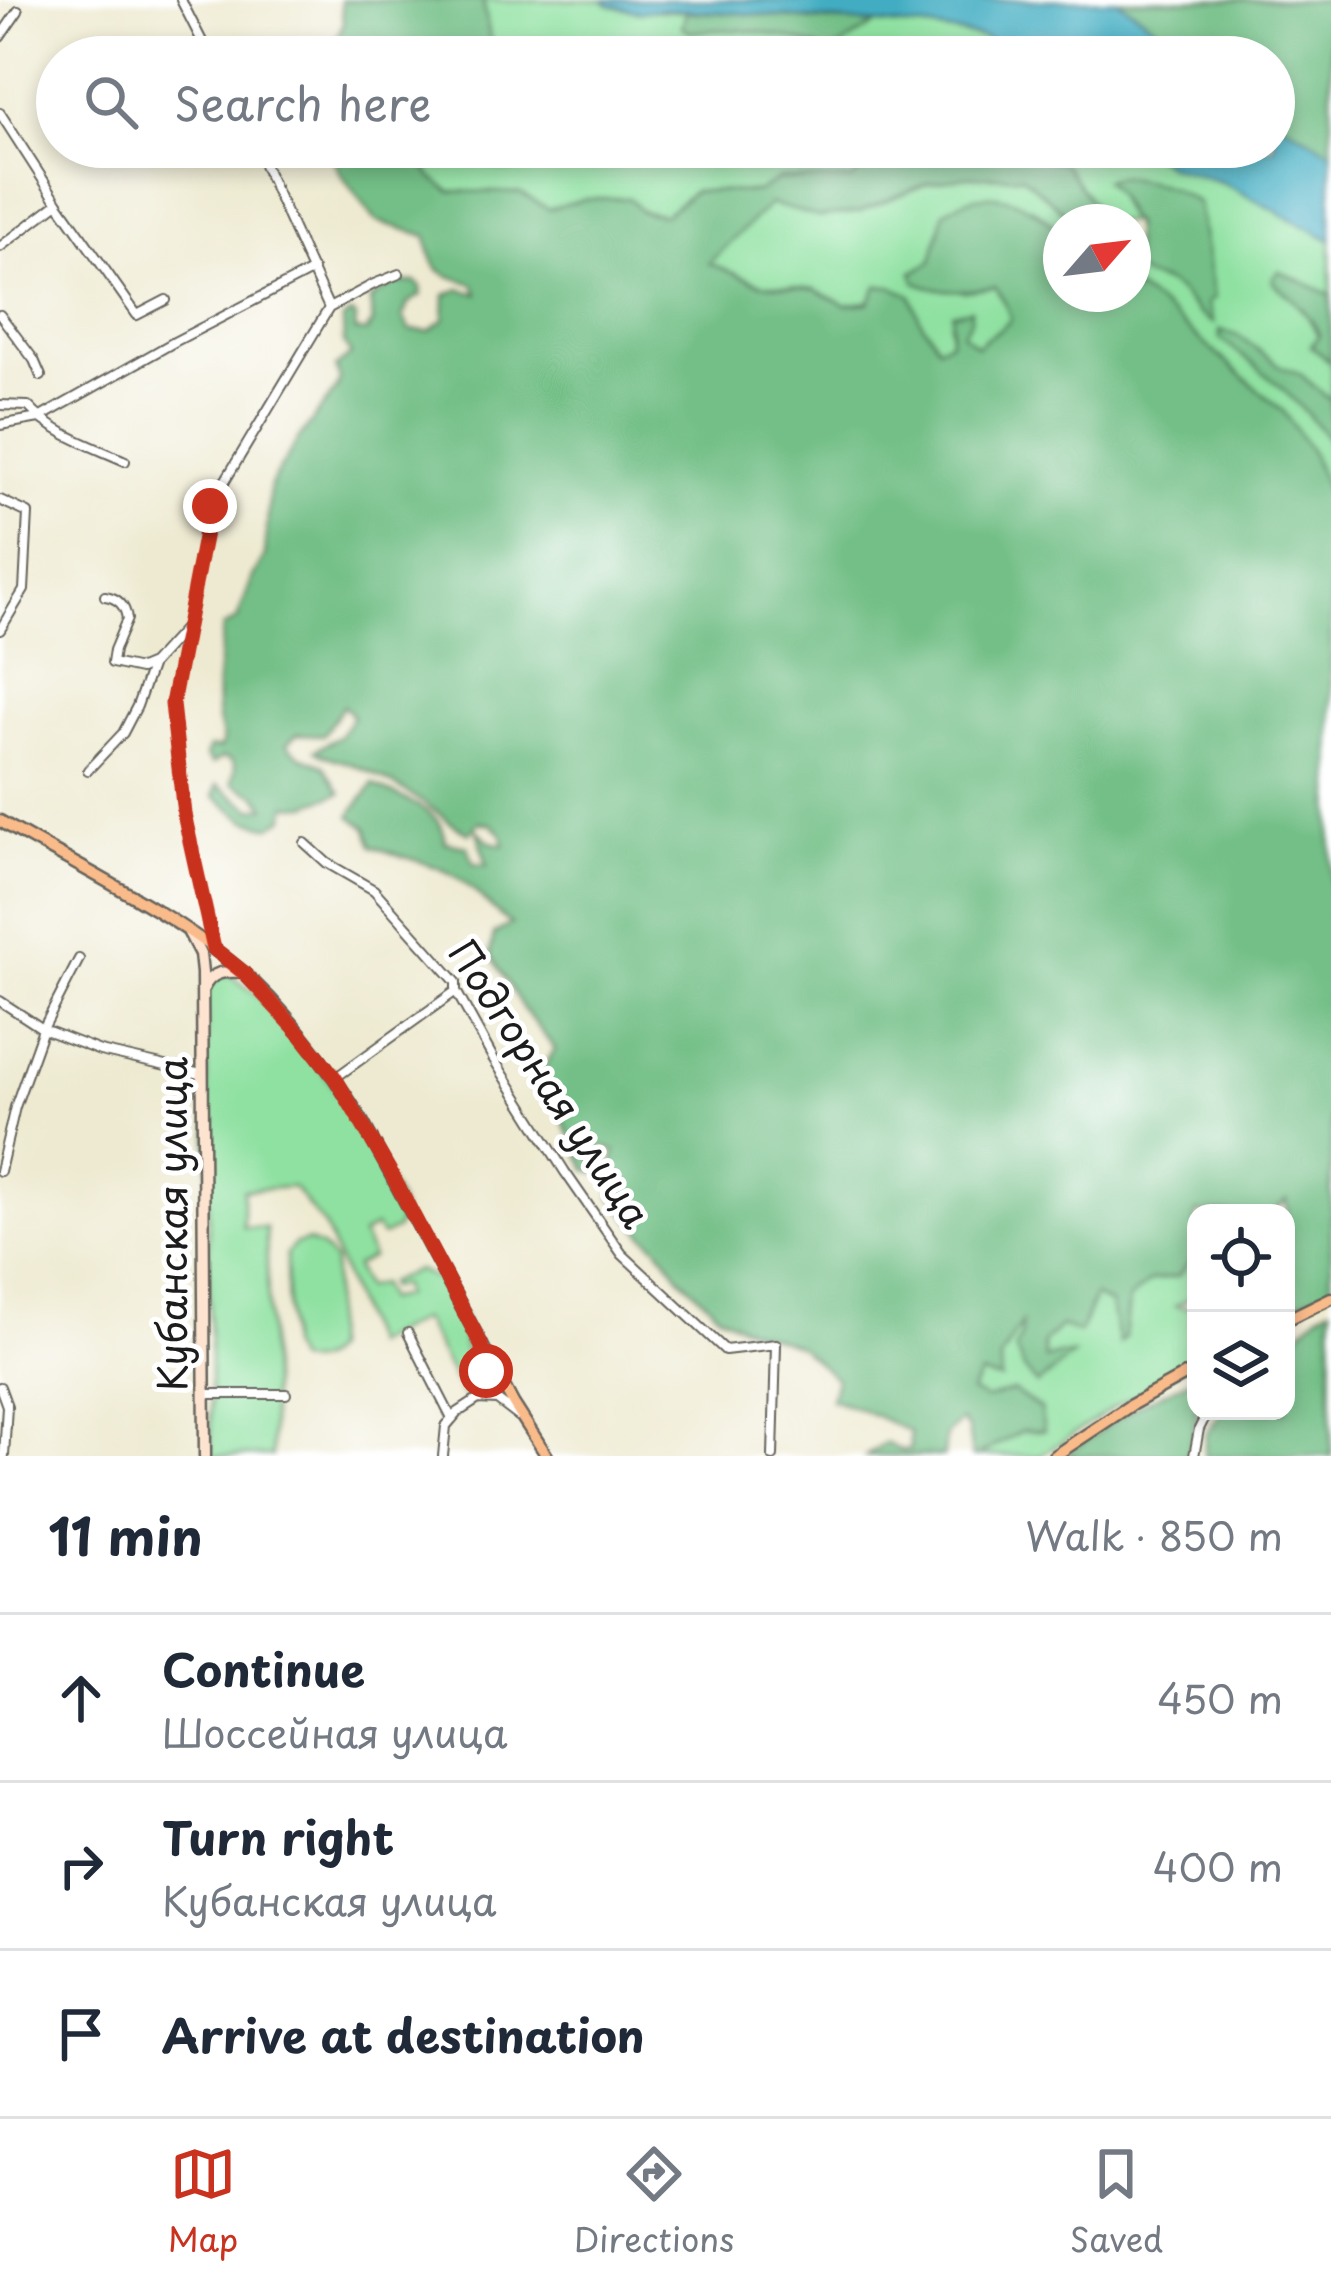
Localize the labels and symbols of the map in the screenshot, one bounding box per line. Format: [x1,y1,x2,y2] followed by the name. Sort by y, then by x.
[1043,204,1151,312] north arrow
[183,479,237,533] route end
[436,927,667,1239] street label: Подгорная улица
[141,1056,200,1391] street label: Кубанская улица
[459,1344,513,1398] route start

